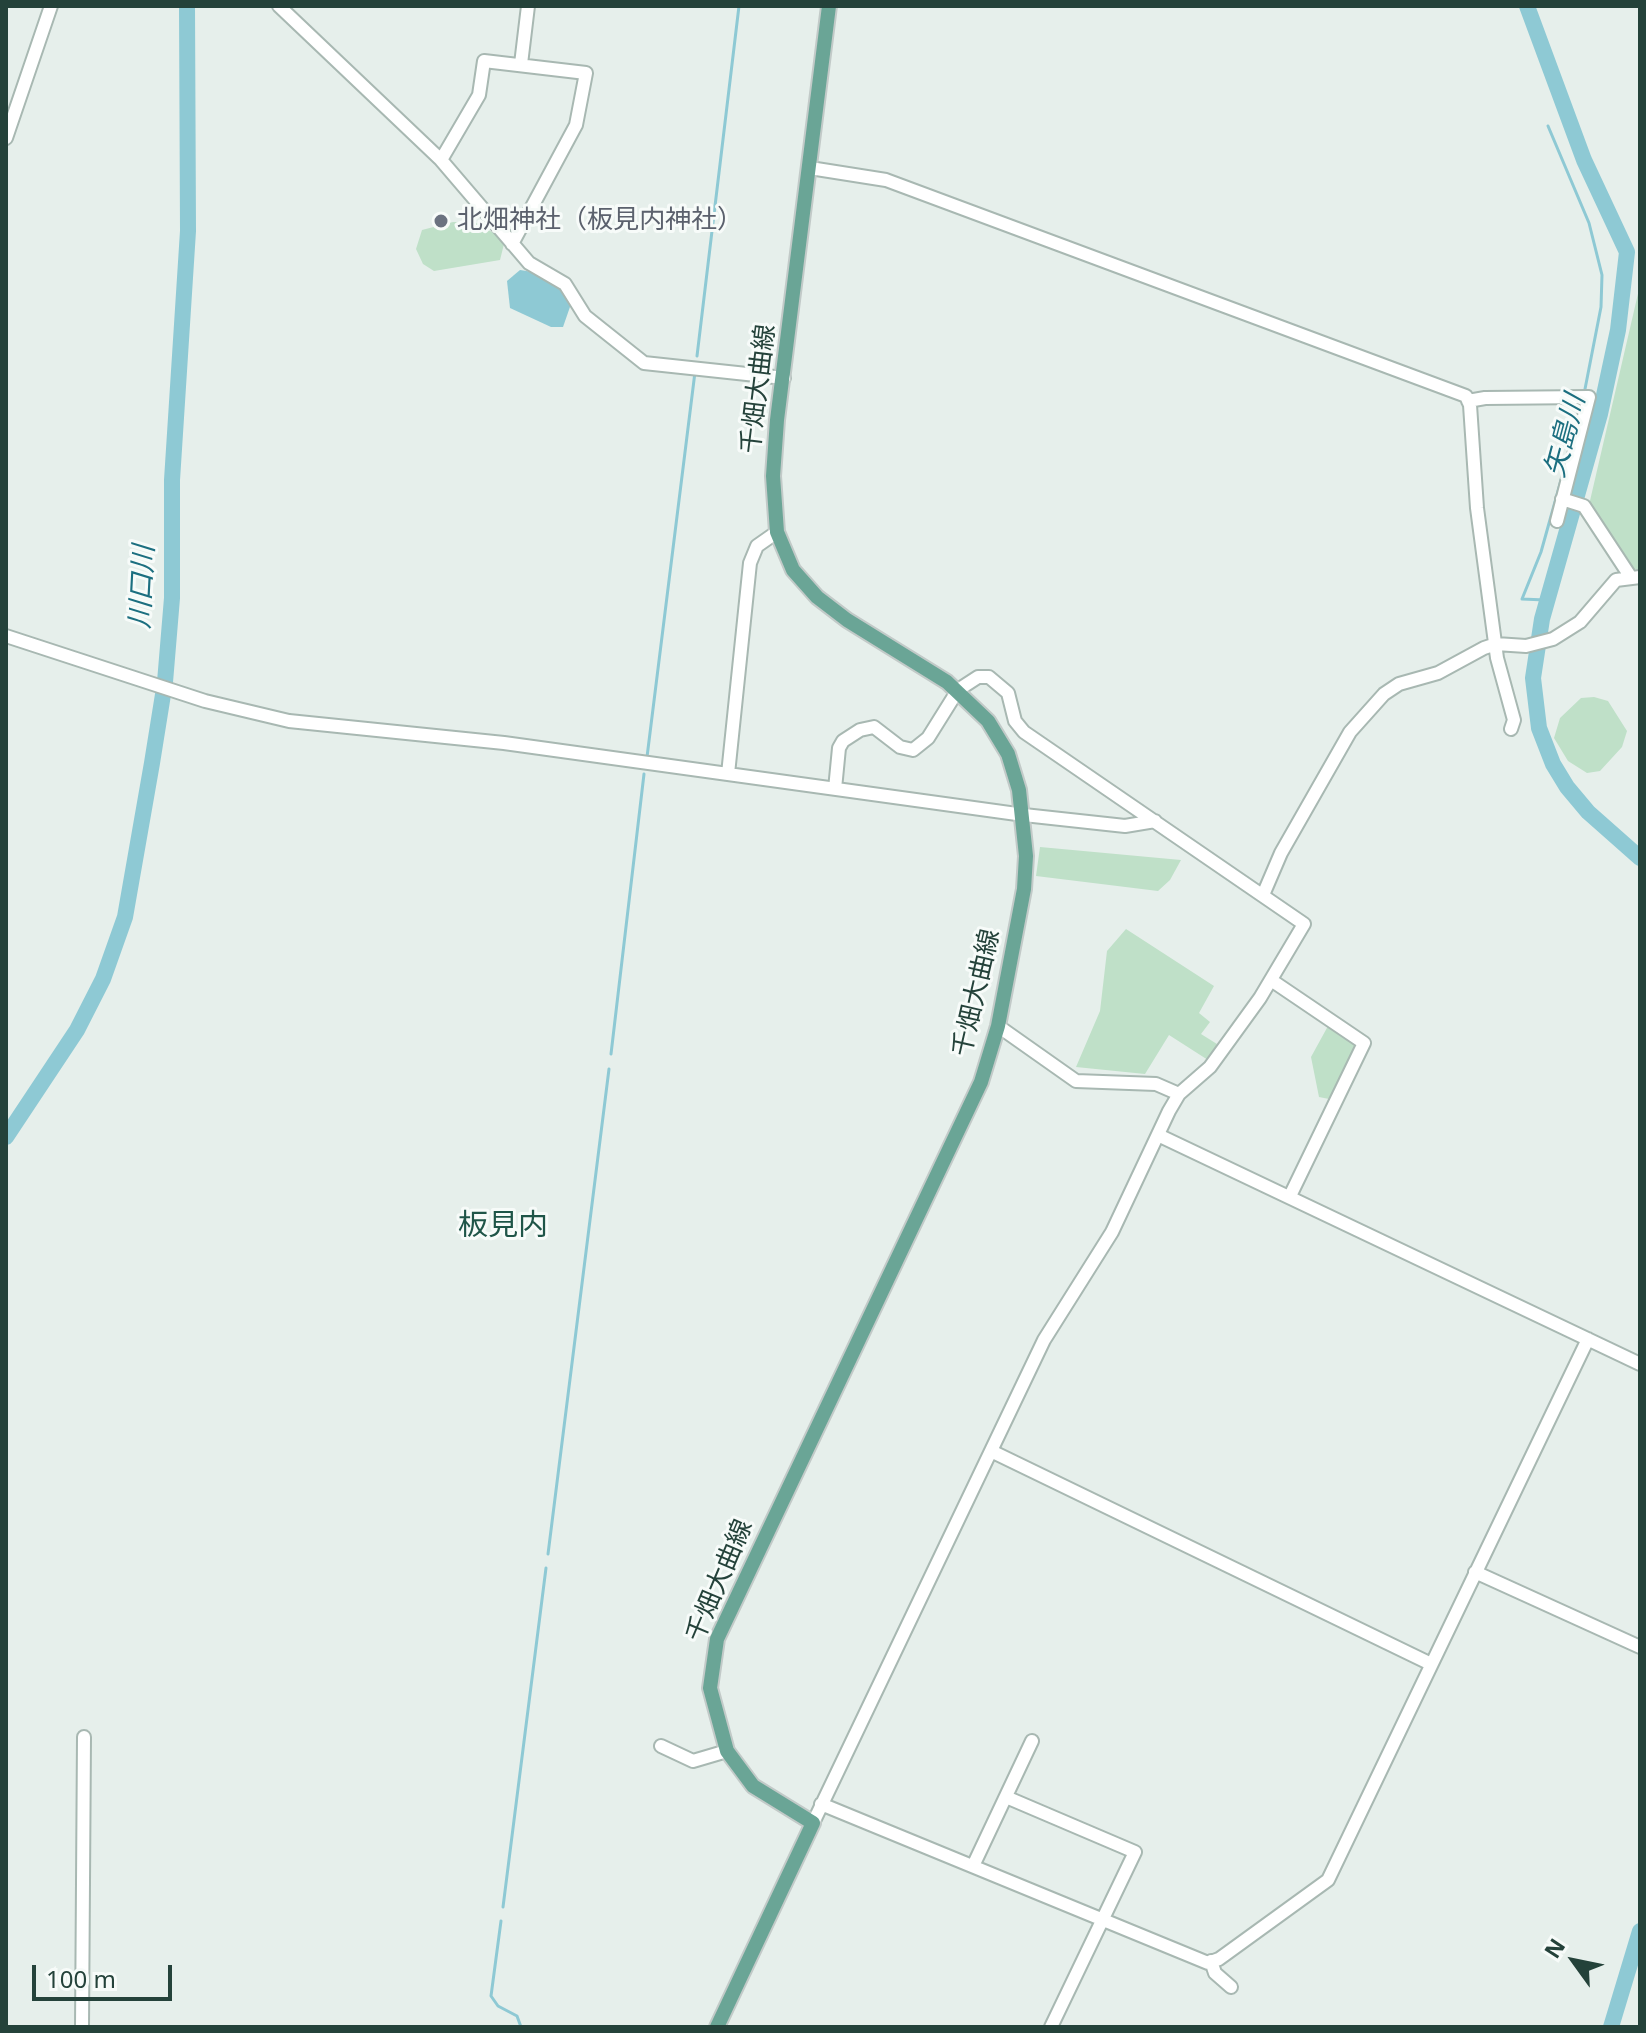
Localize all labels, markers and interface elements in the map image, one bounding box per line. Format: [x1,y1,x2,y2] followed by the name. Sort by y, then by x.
[457,205,743,237] place label: 北畑神社（板見内神社）
[432,212,450,230] marker: 北畑神社（板見内神社）
[736,323,782,455] street label: 千畑大曲線
[1539,391,1593,481] water label: 矢島川
[124,544,162,630] water label: 川口川
[947,926,1007,1060] street label: 千畑大曲線
[458,1208,548,1244] district label: 板見内
[680,1515,760,1647] street label: 千畑大曲線
[1534,1921,1614,2001] north arrow
[1536,1932,1571,1964] text: N
[36,1949,176,1999] scale bar
[46,1962,116,1995] text: 100 m

